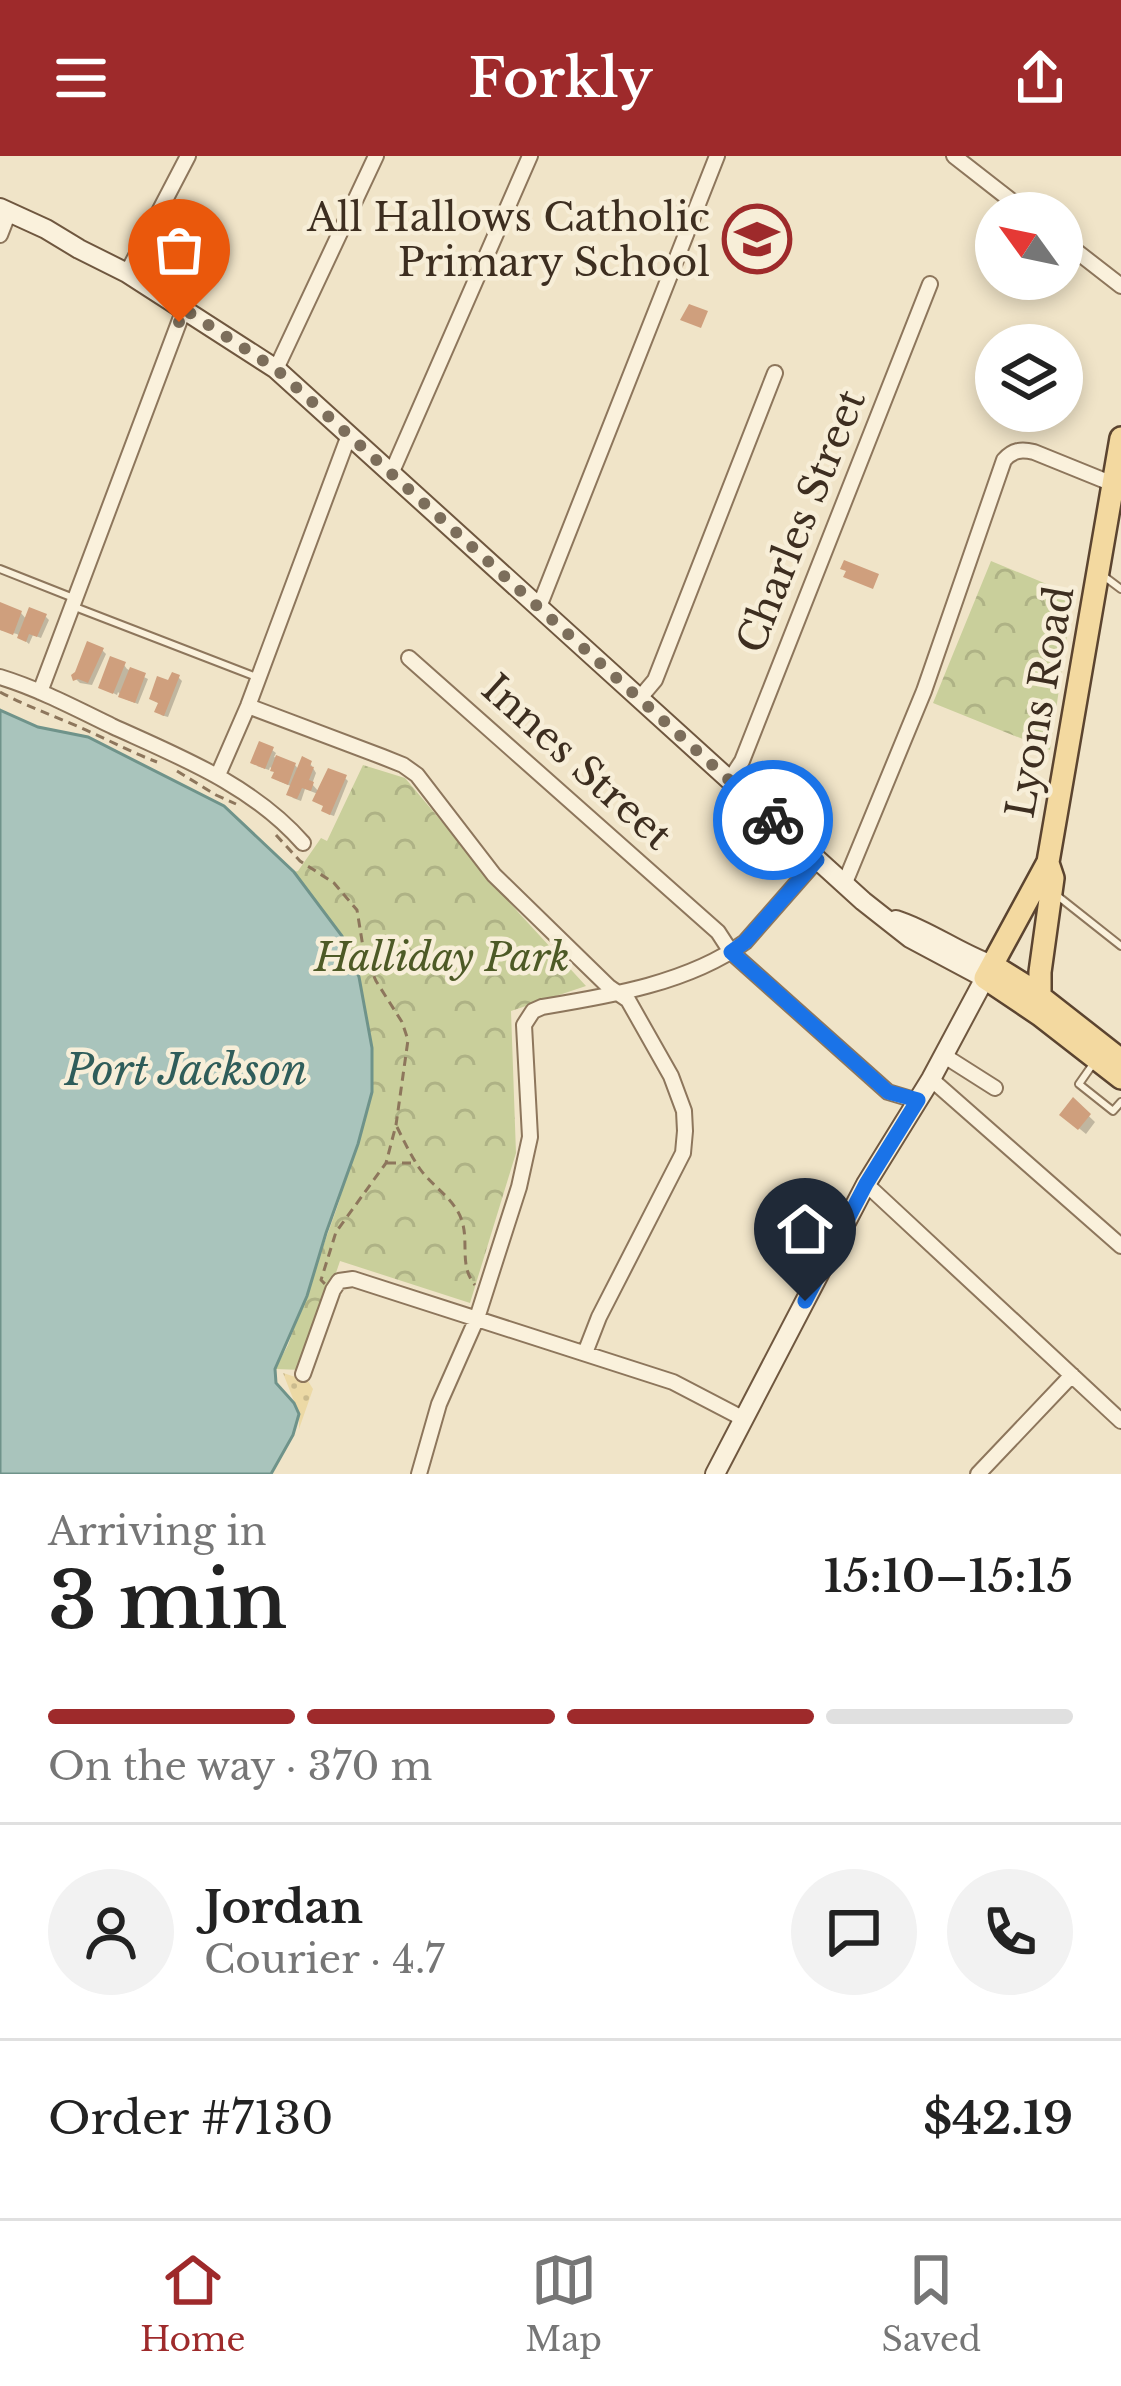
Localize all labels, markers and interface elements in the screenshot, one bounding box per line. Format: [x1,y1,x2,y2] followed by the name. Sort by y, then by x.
[48,45,114,111] icon: menu
[468,45,653,112] text: Forkly
[1007,45,1073,111] icon: share
[975,192,1083,300] north arrow
[975,192,1083,432] map controls
[306,193,710,287] place label: All Hallows Catholic Primary School
[128,199,230,322] pin
[722,204,792,274] school or university icon: All Hallows Catholic Primary School
[146,217,212,283] icon: bag
[975,324,1083,432] button: layers
[726,382,876,660] street label: Charles Street
[996,582,1084,822] street label: Lyons Road
[472,664,682,860] street label: Innes Street
[713,760,833,880] courier
[740,787,806,853] icon: bike
[312,933,570,982] park label: Halliday Park
[63,1044,308,1096] water label: Port Jackson
[754,1178,856,1301] pin
[772,1196,838,1262] icon: home
[48,1507,267,1556] text: Arriving in
[823,1548,1073,1604] text: 15:10–15:15
[48,1552,287,1649] text: 3 min
[48,1742,432,1791] text: On the way · 370 m
[48,1869,174,1995] button: person
[791,1869,917,1995] button: chat
[947,1869,1073,1995] button: phone
[204,1879,363,1935] text: Jordan
[204,1935,445,1984] text: Courier · 4.7
[48,2090,333,2146] text: Order #7130
[923,2090,1073,2146] text: $42.19
[140,2247,245,2360] tab: Home
[525,2247,602,2360] tab: Map
[882,2247,981,2360] tab: Saved

